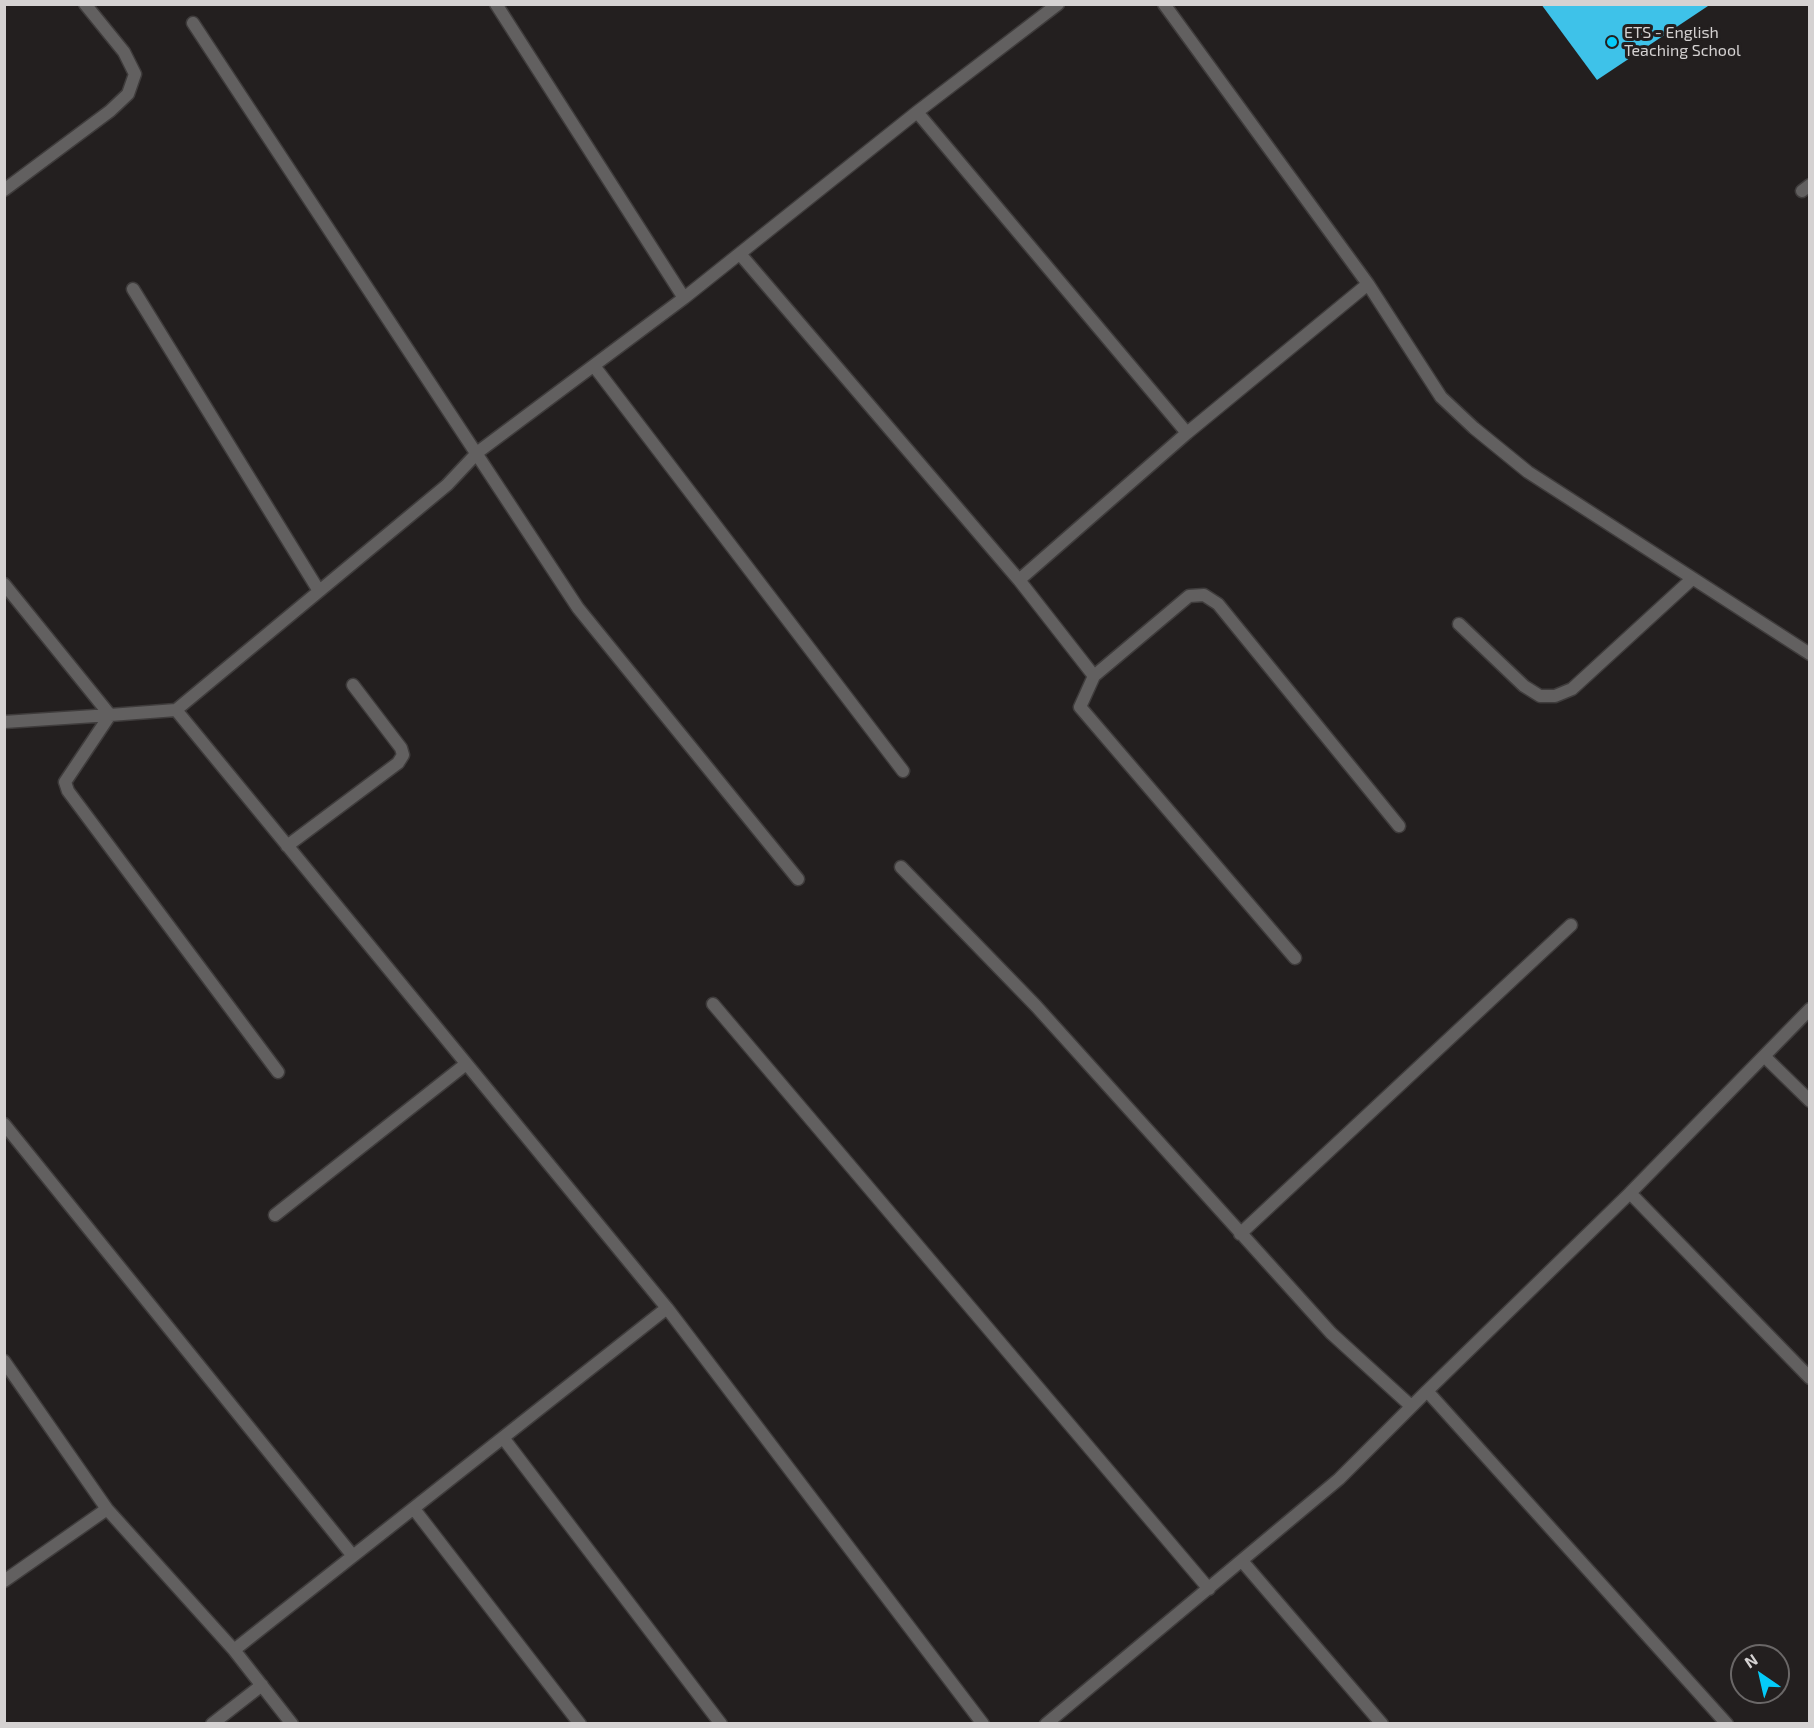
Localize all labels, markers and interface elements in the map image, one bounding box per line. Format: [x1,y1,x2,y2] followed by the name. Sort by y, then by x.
[1624,23,1741,61] place label: ETS - English Teaching School
[1605,35,1619,49] marker: ETS - English Teaching School
[1730,1644,1790,1704] north arrow
[1741,1649,1761,1671] text: N

